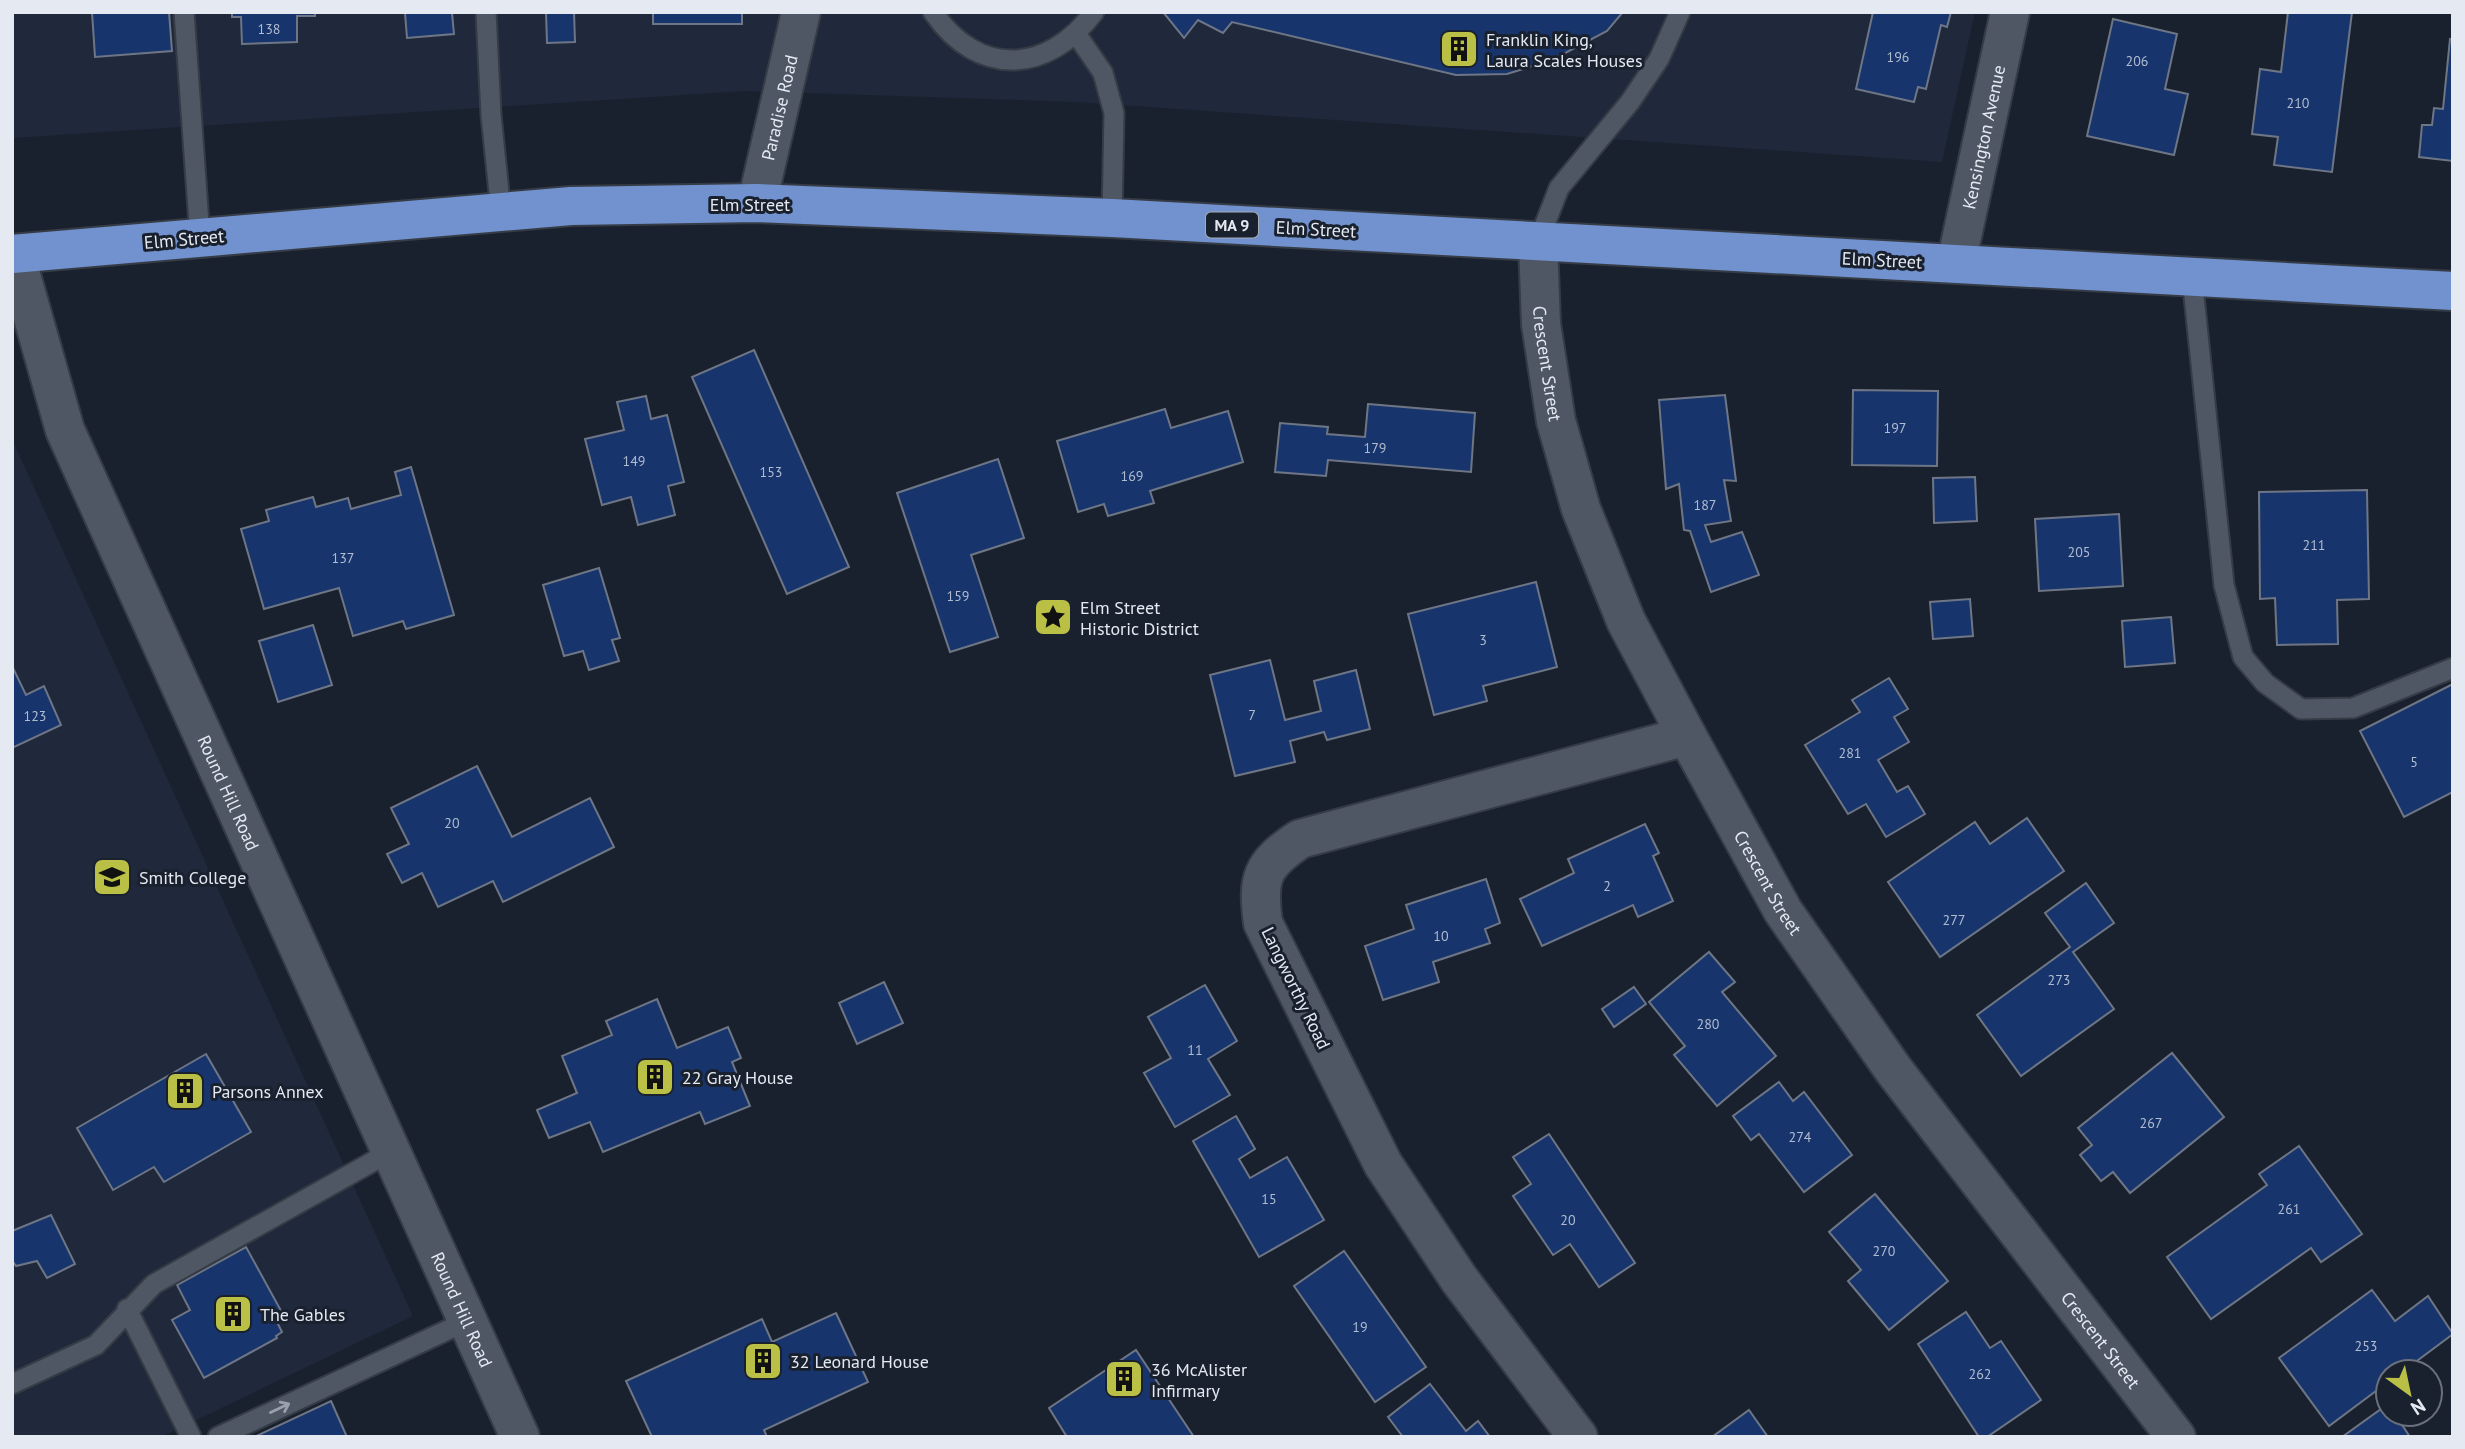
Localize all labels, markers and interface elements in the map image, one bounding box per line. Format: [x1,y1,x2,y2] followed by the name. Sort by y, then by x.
[258,20,280,38] house number: 138
[1438,28,1480,70] building icon: Franklin King, Laura Scales Houses
[1486,28,1643,72] place label: Franklin King, Laura Scales Houses
[1887,48,1909,66] house number: 196
[756,52,802,163] street label: Paradise Road
[2126,52,2148,70] house number: 206
[1957,63,2010,211] street label: Kensington Avenue
[2287,94,2310,112] house number: 210
[710,193,790,216] street label: Elm Street
[1206,213,1258,238] road number: MA 9
[1275,215,1357,243] street label: Elm Street
[143,224,225,254] street label: Elm Street
[1841,246,1923,274] street label: Elm Street
[1529,305,1567,423] street label: Crescent Street
[1884,419,1906,437] house number: 197
[1364,439,1386,457] house number: 179
[623,452,645,470] house number: 149
[760,463,782,481] house number: 153
[1121,467,1143,485] house number: 169
[1694,496,1716,514] house number: 187
[2303,536,2325,554] house number: 211
[2068,543,2090,561] house number: 205
[332,549,354,567] house number: 137
[947,587,969,605] house number: 159
[1032,596,1074,638] place icon: Elm Street Historic District
[1080,596,1199,640] place label: Elm Street Historic District
[1479,631,1487,649] house number: 3
[1248,706,1256,724] house number: 7
[24,707,46,725] house number: 123
[193,731,265,854] street label: Round Hill Road
[1839,744,1861,762] house number: 281
[2410,753,2418,771] house number: 5
[444,814,460,832] house number: 20
[1729,826,1807,939] street label: Crescent Street
[91,856,133,898] school or university icon: Smith College
[139,866,246,889] place label: Smith College
[1603,877,1611,895] house number: 2
[1943,911,1965,929] house number: 277
[1256,923,1336,1053] street label: Langworthy Road
[1433,927,1449,945] house number: 10
[2048,971,2070,989] house number: 273
[1697,1015,1720,1033] house number: 280
[1187,1041,1203,1059] house number: 11
[634,1056,676,1098] building icon: 22 Gray House
[682,1066,793,1089] place label: 22 Gray House
[164,1070,206,1112] building icon: Parsons Annex
[212,1080,324,1103] place label: Parsons Annex
[2140,1114,2162,1132] house number: 267
[1789,1128,1812,1146] house number: 274
[1261,1190,1277,1208] house number: 15
[2278,1200,2300,1218] house number: 261
[1560,1211,1576,1229] house number: 20
[1873,1242,1896,1260] house number: 270
[426,1248,498,1371] street label: Round Hill Road
[2056,1286,2146,1393] street label: Crescent Street
[212,1293,254,1335] building icon: The Gables
[260,1303,345,1326] place label: The Gables
[1352,1318,1368,1336] house number: 19
[2355,1337,2377,1355] house number: 253
[742,1340,784,1382] building icon: 32 Leonard House
[790,1350,929,1373] place label: 32 Leonard House
[1103,1358,1145,1400] building icon: 36 McAlister Infirmary
[1151,1358,1247,1402] place label: 36 McAlister Infirmary
[2374,1358,2444,1428] north arrow
[1969,1365,1991,1383] house number: 262
[2406,1394,2430,1421] text: N
[269,1401,290,1414] one-way arrow

